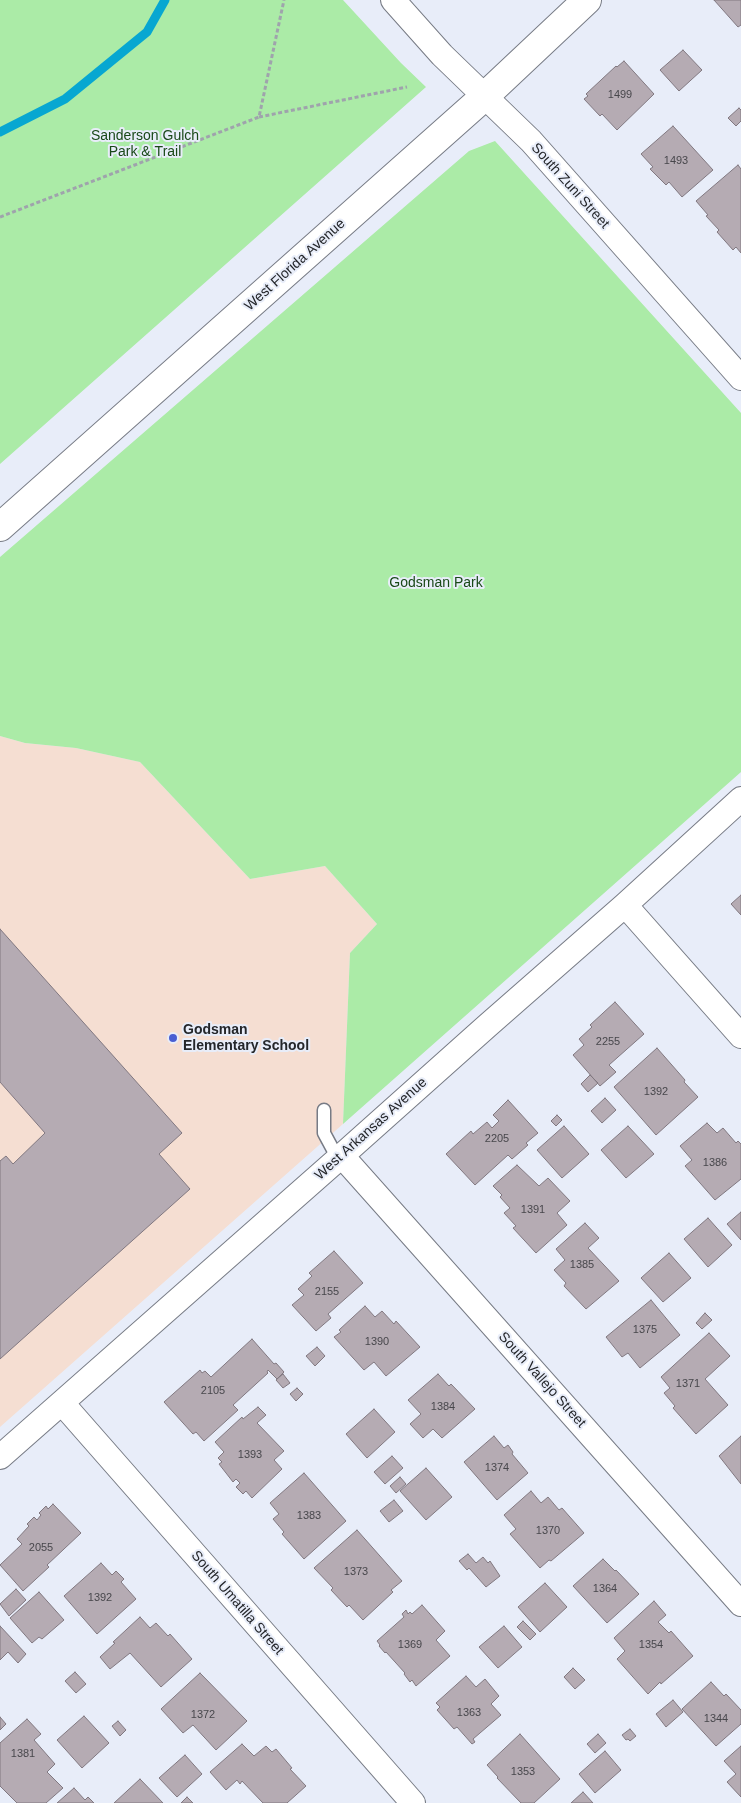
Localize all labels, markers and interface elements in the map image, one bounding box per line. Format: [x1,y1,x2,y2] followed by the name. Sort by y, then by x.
[608,88,632,102] house number: 1499
[91,128,199,160] park label: Sanderson Gulch Park & Trail
[527,140,613,232] street label: South Zuni Street
[664,154,688,168] house number: 1493
[241,215,349,315] street label: West Florida Avenue
[389,575,483,591] park label: Godsman Park
[183,1022,309,1054] place label: Godsman Elementary School
[167,1032,179,1044] marker: Godsman Elementary School
[596,1035,620,1049] house number: 2255
[311,1074,431,1184] street label: West Arkansas Avenue
[644,1085,668,1099] house number: 1392
[485,1132,509,1146] house number: 2205
[703,1156,727,1170] house number: 1386
[521,1203,545,1217] house number: 1391
[570,1258,594,1272] house number: 1385
[315,1285,339,1299] house number: 2155
[633,1323,657,1337] house number: 1375
[495,1329,589,1431] street label: South Vallejo Street
[365,1335,389,1349] house number: 1390
[676,1377,700,1391] house number: 1371
[201,1384,225,1398] house number: 2105
[431,1400,455,1414] house number: 1384
[238,1448,262,1462] house number: 1393
[485,1461,509,1475] house number: 1374
[297,1509,321,1523] house number: 1383
[536,1524,560,1538] house number: 1370
[29,1541,53,1555] house number: 2055
[187,1548,287,1658] street label: South Umatilla Street
[344,1565,368,1579] house number: 1373
[593,1582,617,1596] house number: 1364
[88,1591,112,1605] house number: 1392
[398,1638,422,1652] house number: 1369
[639,1638,663,1652] house number: 1354
[457,1706,481,1720] house number: 1363
[191,1708,215,1722] house number: 1372
[704,1712,728,1726] house number: 1344
[11,1747,35,1761] house number: 1381
[511,1765,535,1779] house number: 1353

